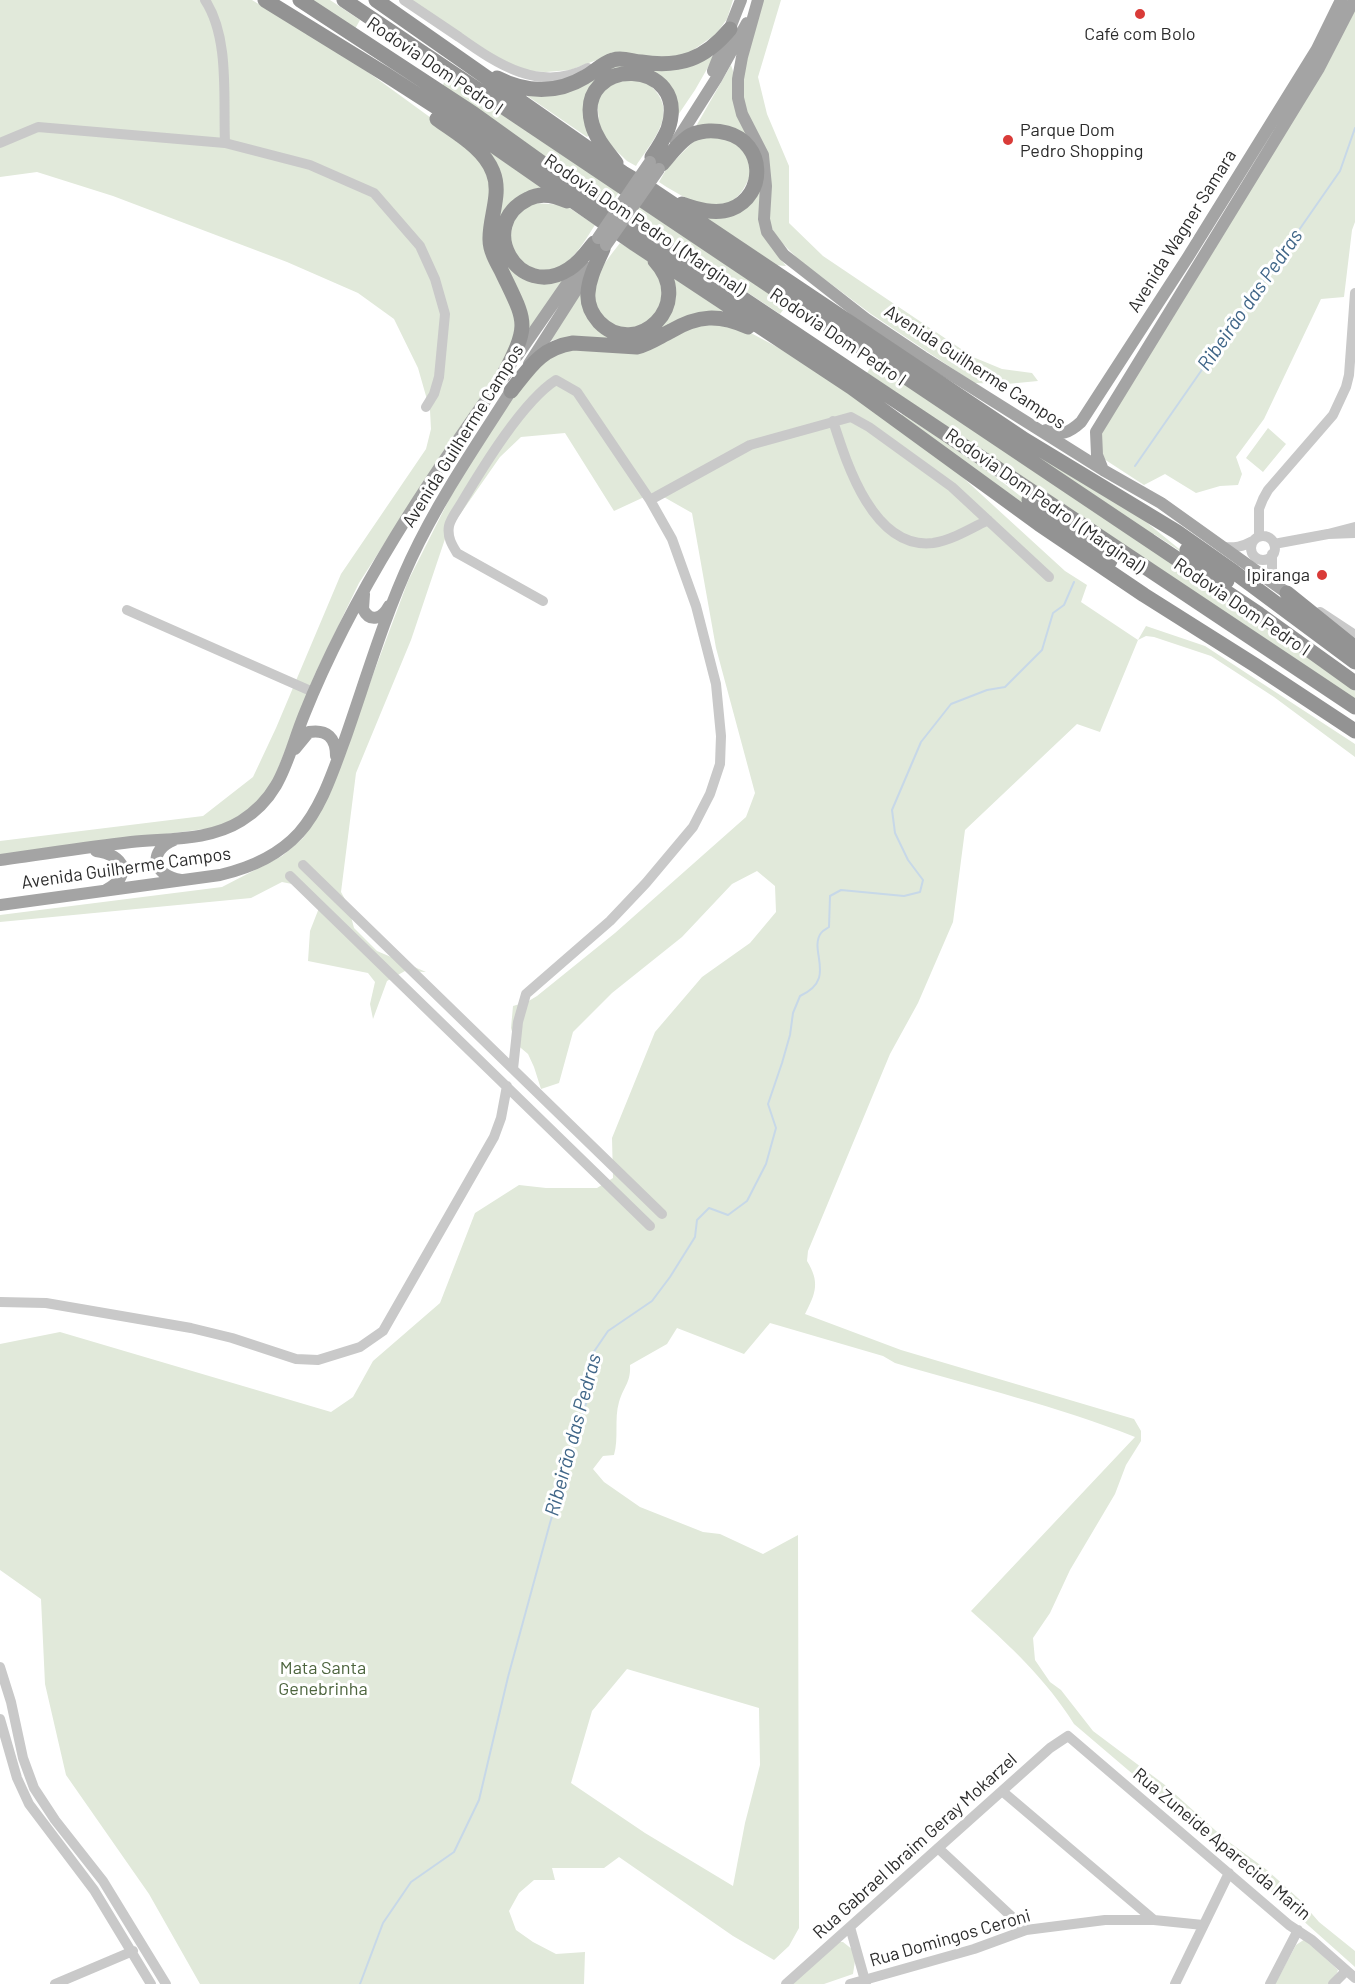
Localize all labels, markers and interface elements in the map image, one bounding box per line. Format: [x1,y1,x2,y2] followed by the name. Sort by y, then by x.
[1133,7,1147,21] marker: Café com Bolo
[363,12,507,120] street label: Rodovia Dom Pedro I
[1084,23,1196,45] place label: Café com Bolo
[1020,119,1143,162] place label: Parque Dom Pedro Shopping
[1001,133,1015,147] marker: Parque Dom Pedro Shopping
[1123,146,1241,316] street label: Avenida Wagner Samara
[540,149,750,301] street label: Rodovia Dom Pedro I (Marginal)
[1192,225,1308,375] water label: Ribeirão das Pedras
[766,283,910,391] street label: Rodovia Dom Pedro I
[880,300,1070,434] street label: Avenida Guilherme Campos
[398,341,528,531] street label: Avenida Guilherme Campos
[941,424,1149,578] street label: Rodovia Dom Pedro I (Marginal)
[1170,553,1314,661] street label: Rodovia Dom Pedro I
[1247,564,1310,586] place label: Ipiranga
[1315,568,1329,582] marker: Ipiranga
[20,843,232,893] street label: Avenida Guilherme Campos
[540,1351,606,1519] water label: Ribeirão das Pedras
[278,1657,368,1700] park label: Mata Santa Genebrinha
[809,1749,1021,1943] street label: Rua Gabrael Ibraim Geray Mokarzel
[1129,1763,1315,1925] street label: Rua Zuneide Aparecida Marin
[867,1905,1033,1971] street label: Rua Domingos Ceroni

